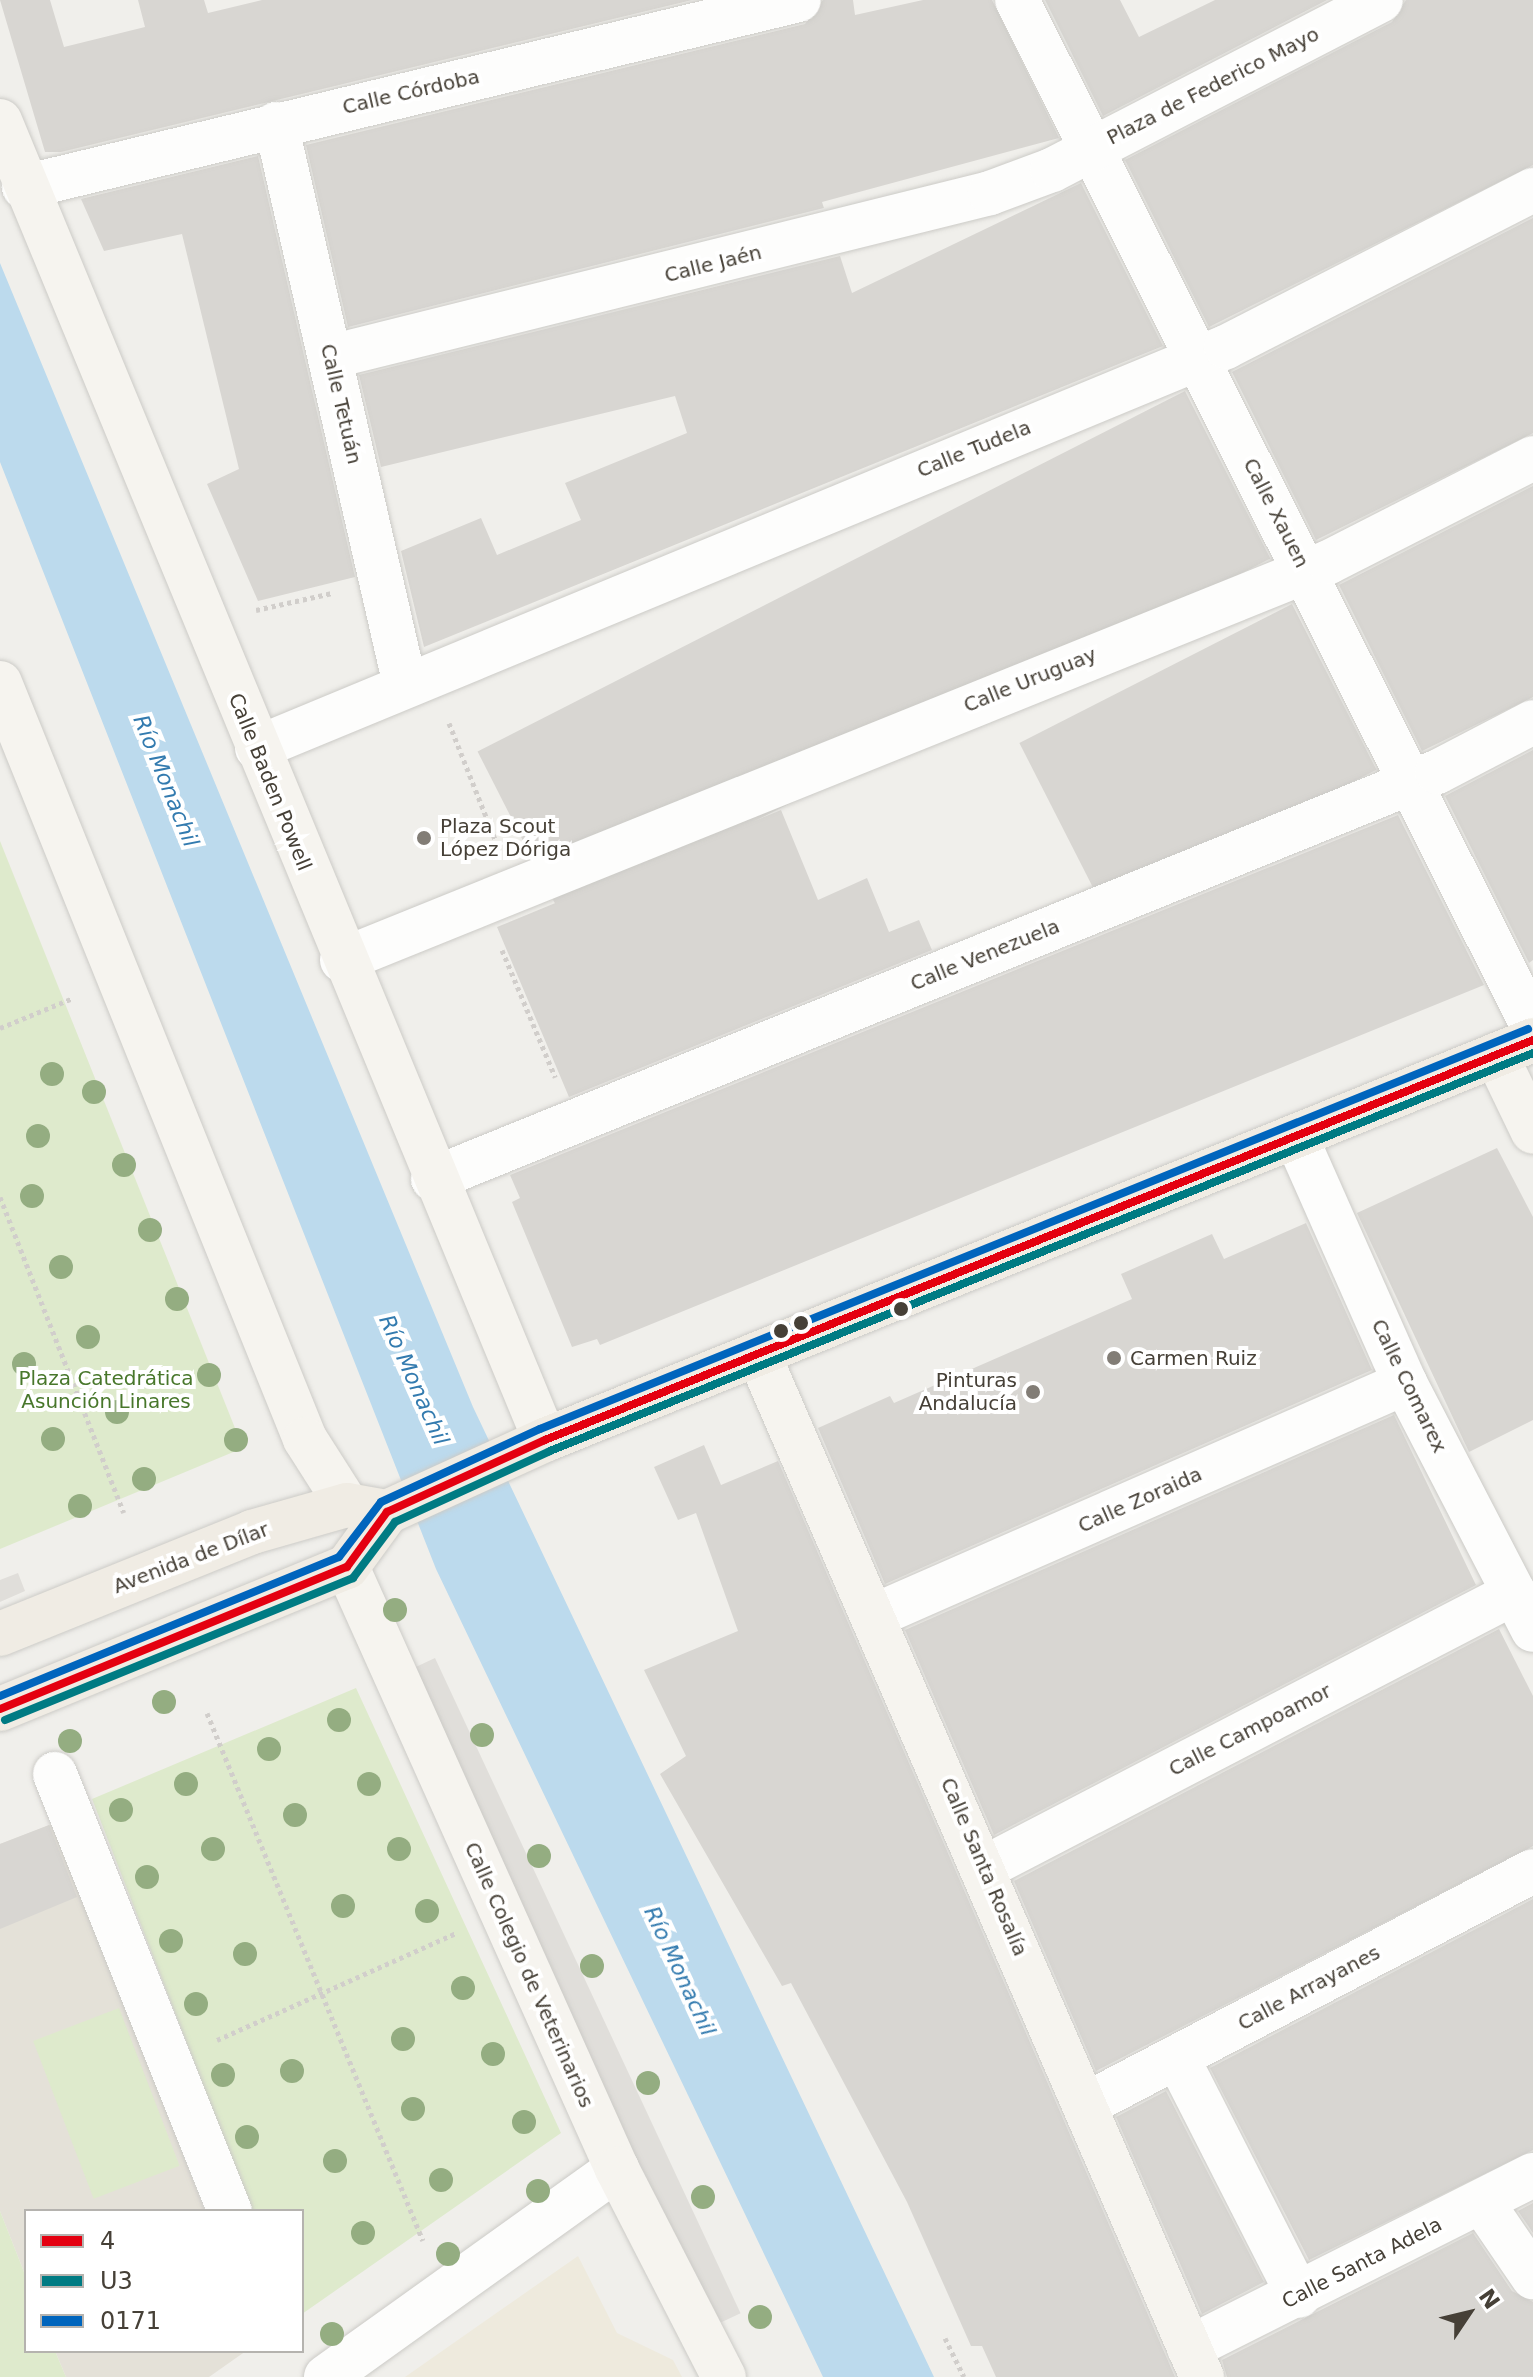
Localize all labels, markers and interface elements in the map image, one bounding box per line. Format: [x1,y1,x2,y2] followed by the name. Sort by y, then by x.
[1103,22,1323,150] street label: Plaza de Federico Mayo
[340,65,482,119] street label: Calle Córdoba
[662,240,764,288] street label: Calle Jaén
[316,342,366,466] street label: Calle Tetuán
[914,415,1034,483] street label: Calle Tudela
[1238,454,1314,572] street label: Calle Xauen
[960,642,1100,718] street label: Calle Uruguay
[223,690,317,874] street label: Calle Baden Powell
[128,711,204,851] water label: Río Monachil
[440,814,571,861] place label: Plaza Scout López Dóriga
[415,829,433,847] marker: Plaza Scout López Dóriga
[907,914,1063,996] street label: Calle Venezuela
[893,1301,909,1317] unlabelled marker
[373,1311,455,1449] water label: Río Monachil
[793,1315,809,1331] unlabelled marker
[1366,1315,1452,1457] street label: Calle Comarex
[773,1323,789,1339] unlabelled marker
[1130,1346,1257,1370] place label: Carmen Ruiz
[1105,1349,1123,1367] marker: Carmen Ruiz
[18,1366,194,1413] park label: Plaza Catedrática Asunción Linares
[919,1368,1017,1415] place label: Pinturas Andalucía
[1024,1383,1042,1401] marker: Pinturas Andalucía
[1074,1462,1206,1538] street label: Calle Zoraida
[110,1517,272,1599] street label: Avenida de Dílar
[1165,1679,1335,1781] street label: Calle Campoamor
[936,1774,1032,1960] street label: Calle Santa Rosalía
[459,1839,599,2111] street label: Calle Colegio de Veterinarios
[638,1902,722,2040] water label: Río Monachil
[1234,1940,1384,2036] street label: Calle Arrayanes
[24,2209,304,2353] legend
[1278,2212,1446,2314] street label: Calle Santa Adela
[100,2227,115,2255] text: 4
[100,2267,133,2295] text: U3
[1429,2273,1509,2353] north arrow
[1474,2284,1505,2314] text: N
[100,2307,161,2335] text: 0171

